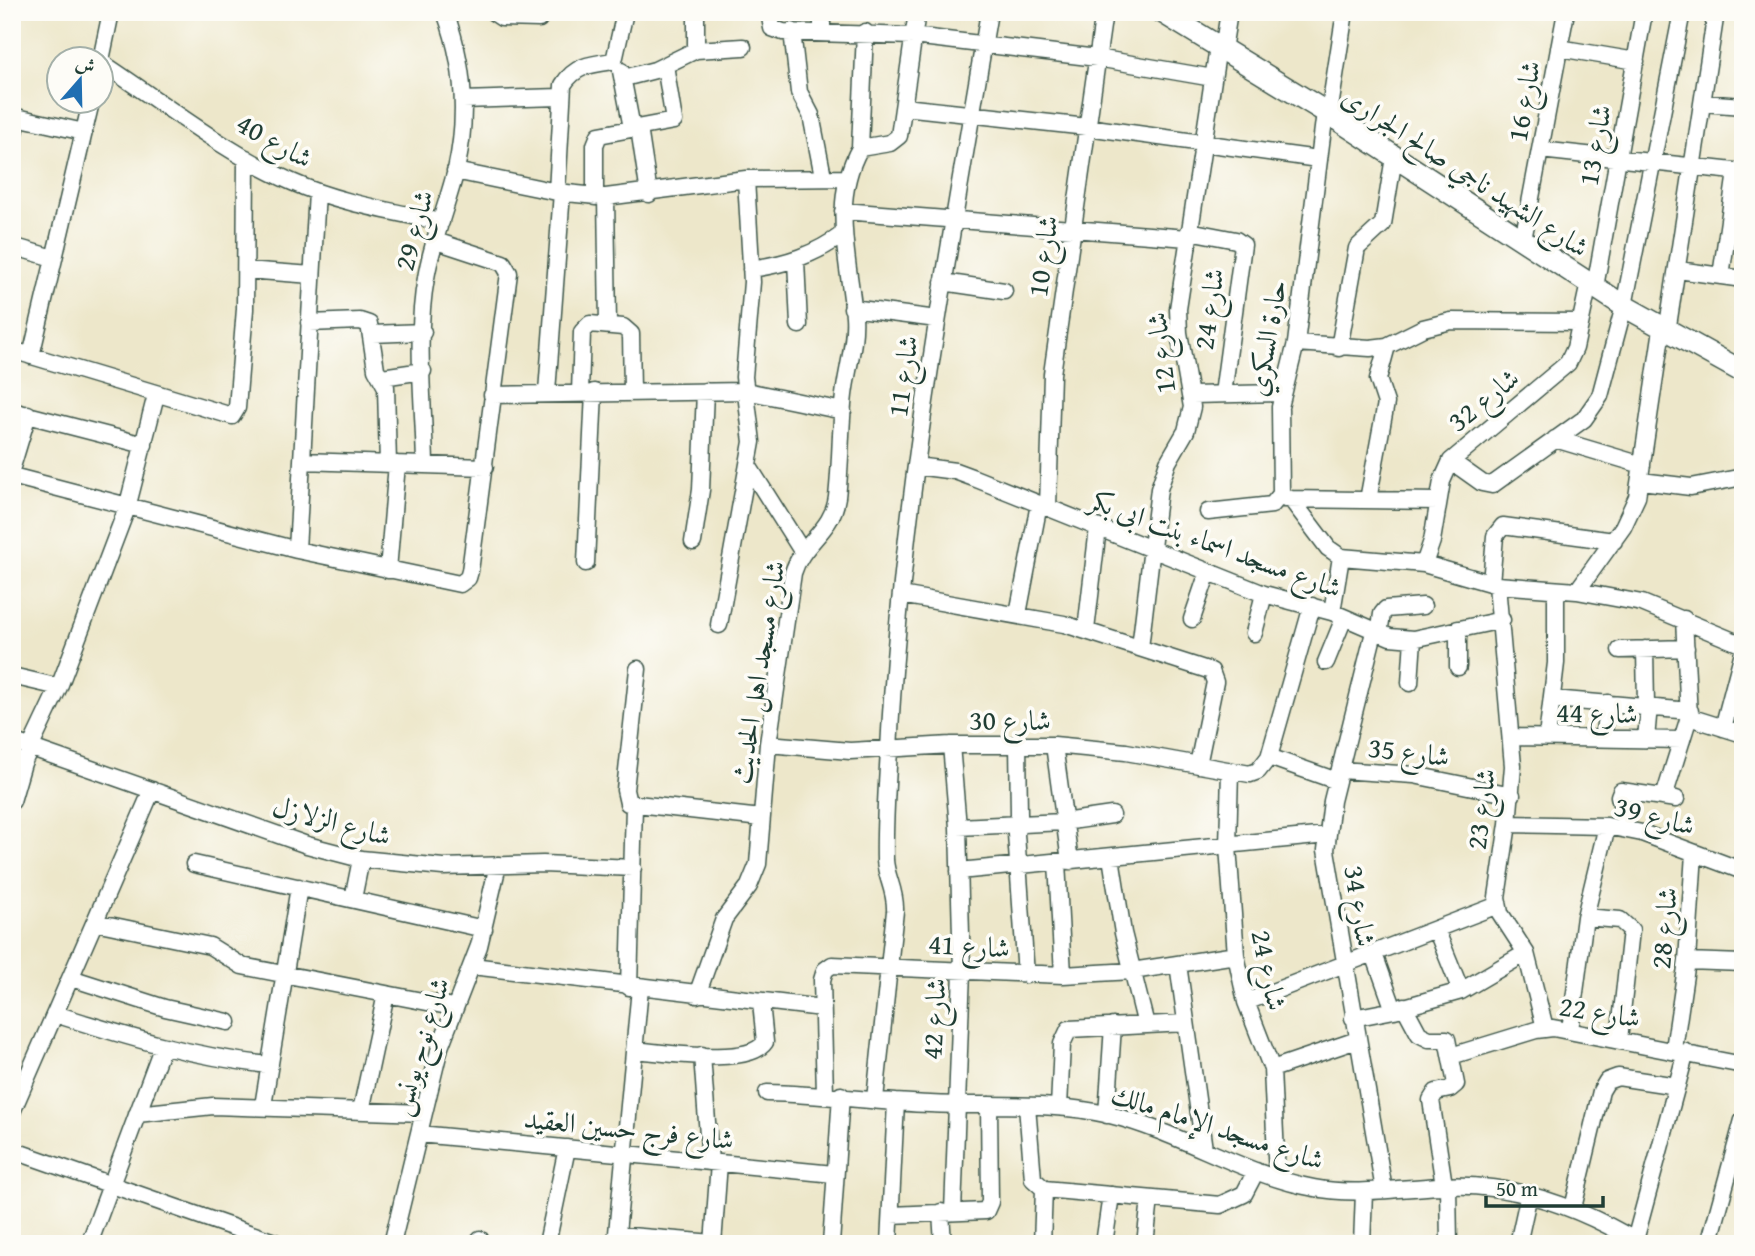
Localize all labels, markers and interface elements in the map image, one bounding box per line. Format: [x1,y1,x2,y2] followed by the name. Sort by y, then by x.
[46,46,116,116] north arrow
[72,48,99,80] text: ش
[1496,57,1554,146] street label: شارع 16
[1332,75,1598,271] street label: شارع الشهيد ناجي صالح الجرارى
[1567,101,1625,190] street label: شارع 13
[227,102,321,181] street label: شارع 40
[383,185,447,276] street label: شارع 29
[1016,213,1072,300] street label: شارع 10
[1182,266,1238,353] street label: شارع 24
[1236,276,1299,400] street label: حارة السكري
[1135,309,1189,396] street label: شارع 12
[876,333,932,420] street label: شارع 11
[1438,357,1530,444] street label: شارع 32
[1080,477,1348,611] street label: شارع مسجد اسماء بنت ابى بكر
[719,557,799,787] street label: شارع مسجد اهل الحديث
[1556,691,1638,737] street label: شارع 44
[969,699,1051,744] street label: شارع 30
[1365,726,1452,780] street label: شارع 35
[1455,766,1509,853] street label: شارع 23
[267,785,396,859] street label: شارع الزلازل
[1609,785,1700,849] street label: شارع 39
[1330,862,1388,950] street label: شارع 34
[1639,885,1691,971] street label: شارع 28
[927,922,1011,972] street label: شارع 41
[1238,926,1299,1015] street label: شارع 24
[379,972,465,1122] street label: شارع نوح يونس
[910,977,960,1061] street label: شارع 42
[1556,984,1644,1042] street label: شارع 22
[1105,1072,1330,1184] street label: شارع مسجد الإمام مالك
[521,1097,736,1165] street label: شارع فرج حسين العقيد
[1486,1165,1603,1209] scale bar
[1496,1173,1538,1204] text: 50 m

